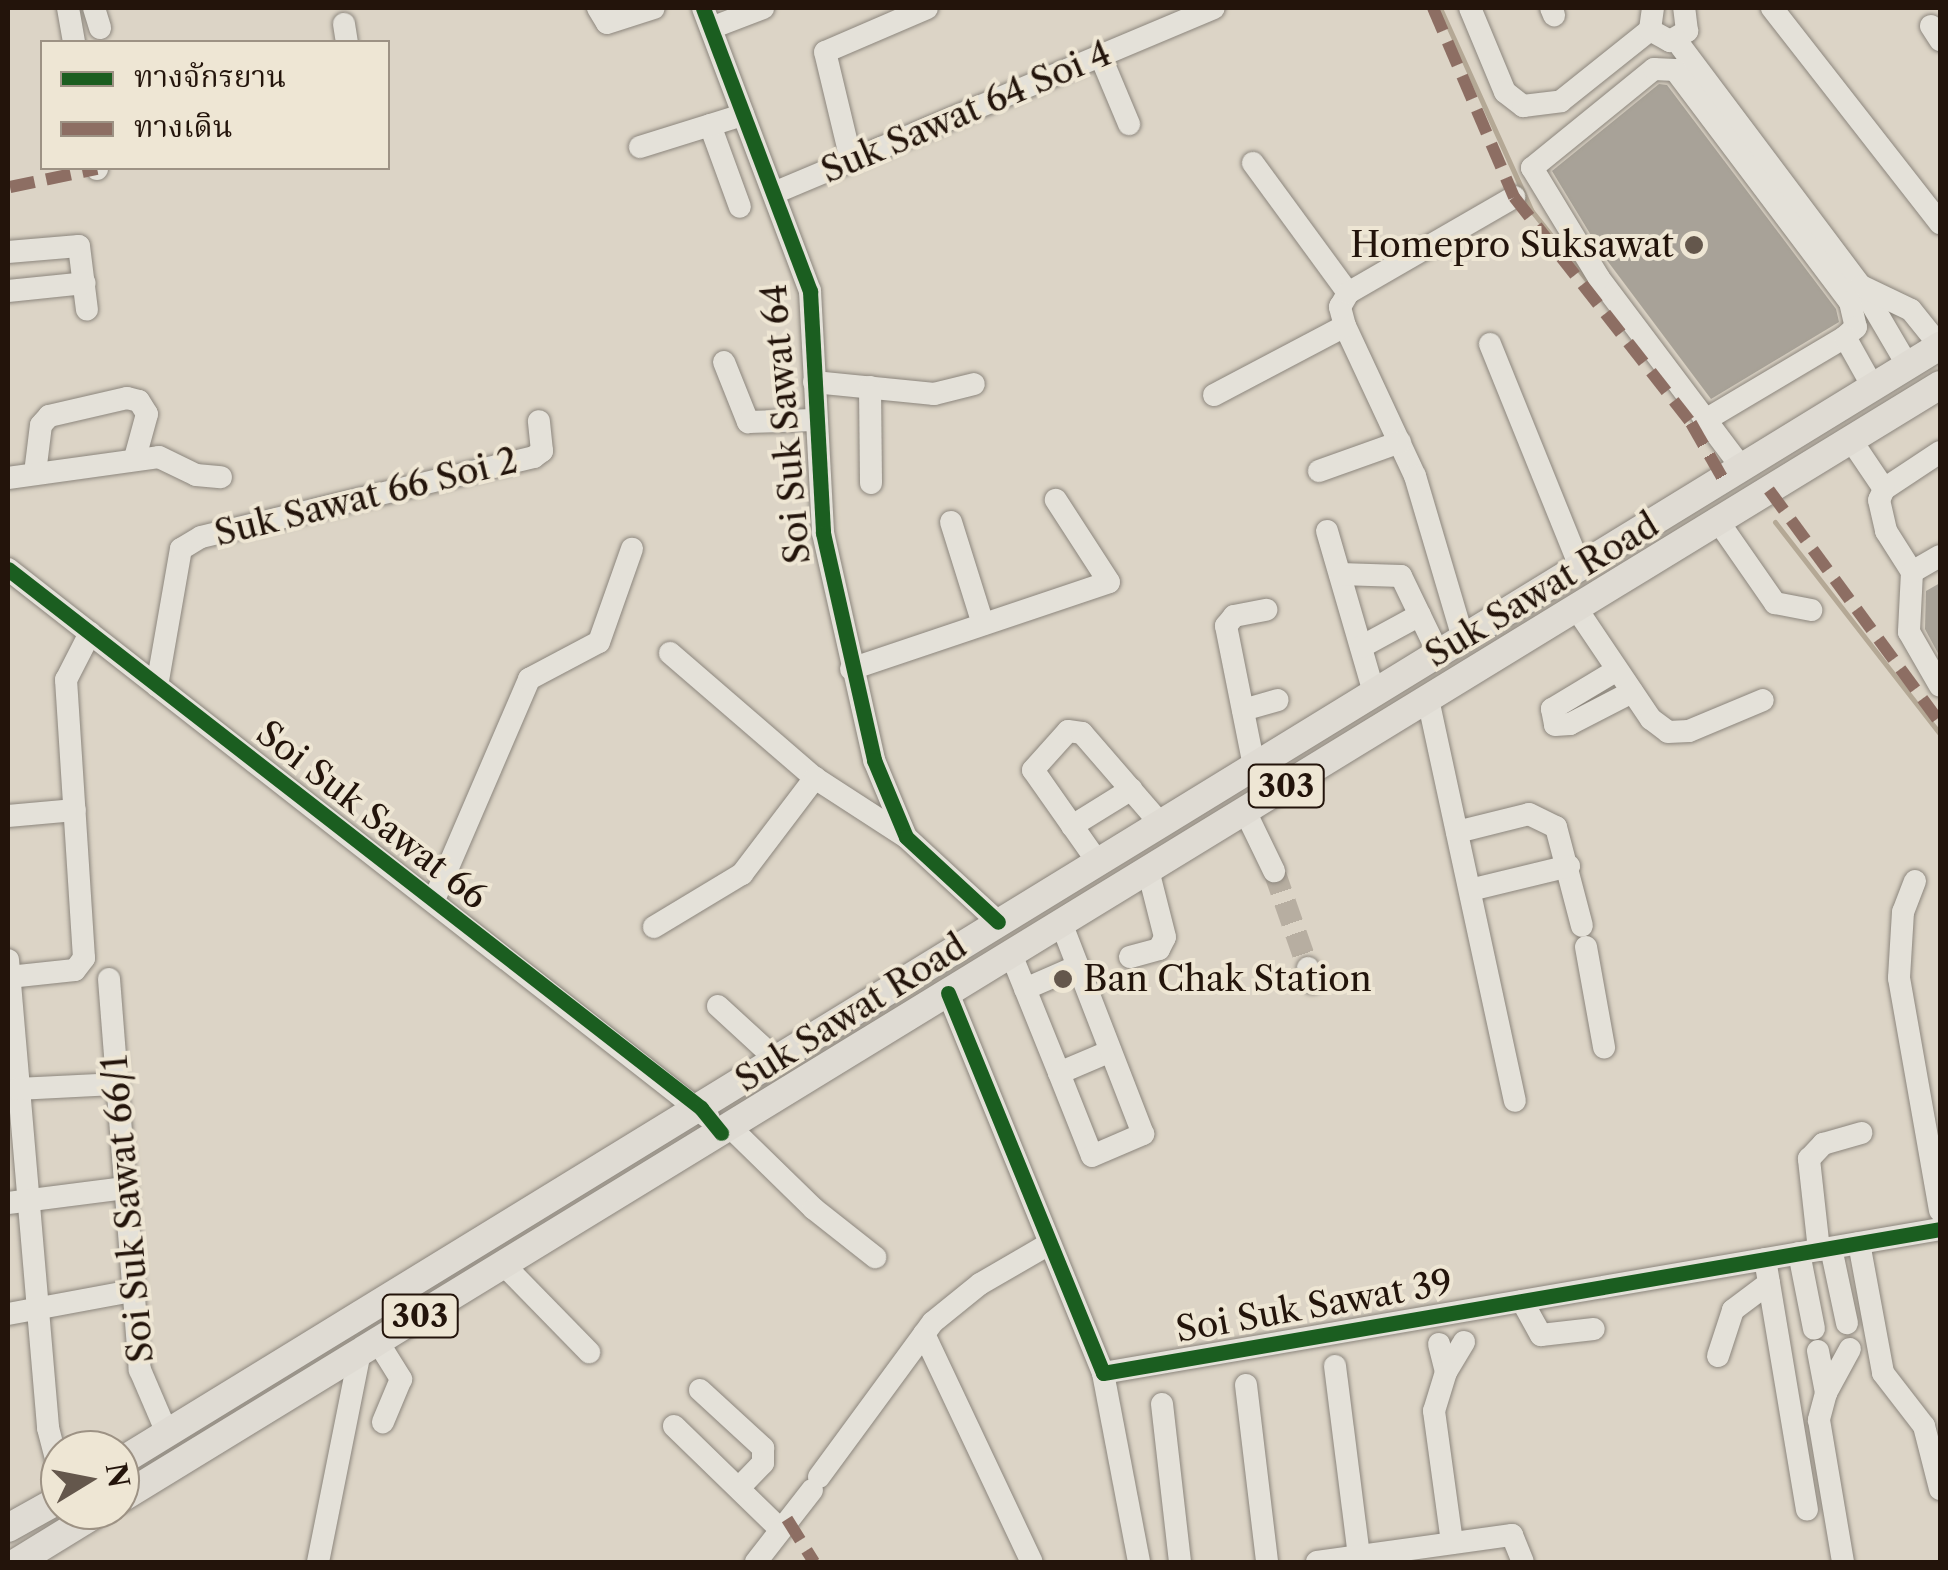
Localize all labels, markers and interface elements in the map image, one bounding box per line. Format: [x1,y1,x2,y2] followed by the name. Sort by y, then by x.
[815,32,1117,192] street label: Suk Sawat 64 Soi 4
[40,40,390,170] legend
[134,58,286,95] text: ทางจักรยาน
[134,108,233,145] text: ทางเดิน
[1350,224,1674,266] place label: Homepro Suksawat
[1683,234,1705,256] marker: Homepro Suksawat
[753,282,819,566] street label: Soi Suk Sawat 64
[210,439,522,555] street label: Suk Sawat 66 Soi 2
[1418,504,1666,676] street label: Suk Sawat Road
[248,712,496,918] street label: Soi Suk Sawat 66
[1246,759,1326,813] road number: 303
[727,925,975,1101] street label: Suk Sawat Road
[1083,958,1372,1000] place label: Ban Chak Station
[1052,968,1074,990] marker: Ban Chak Station
[94,1053,162,1365] street label: Soi Suk Sawat 66/1
[1172,1261,1456,1351] street label: Soi Suk Sawat 39
[380,1289,460,1343] road number: 303
[40,1430,140,1530] north arrow
[99,1460,136,1490] text: N

